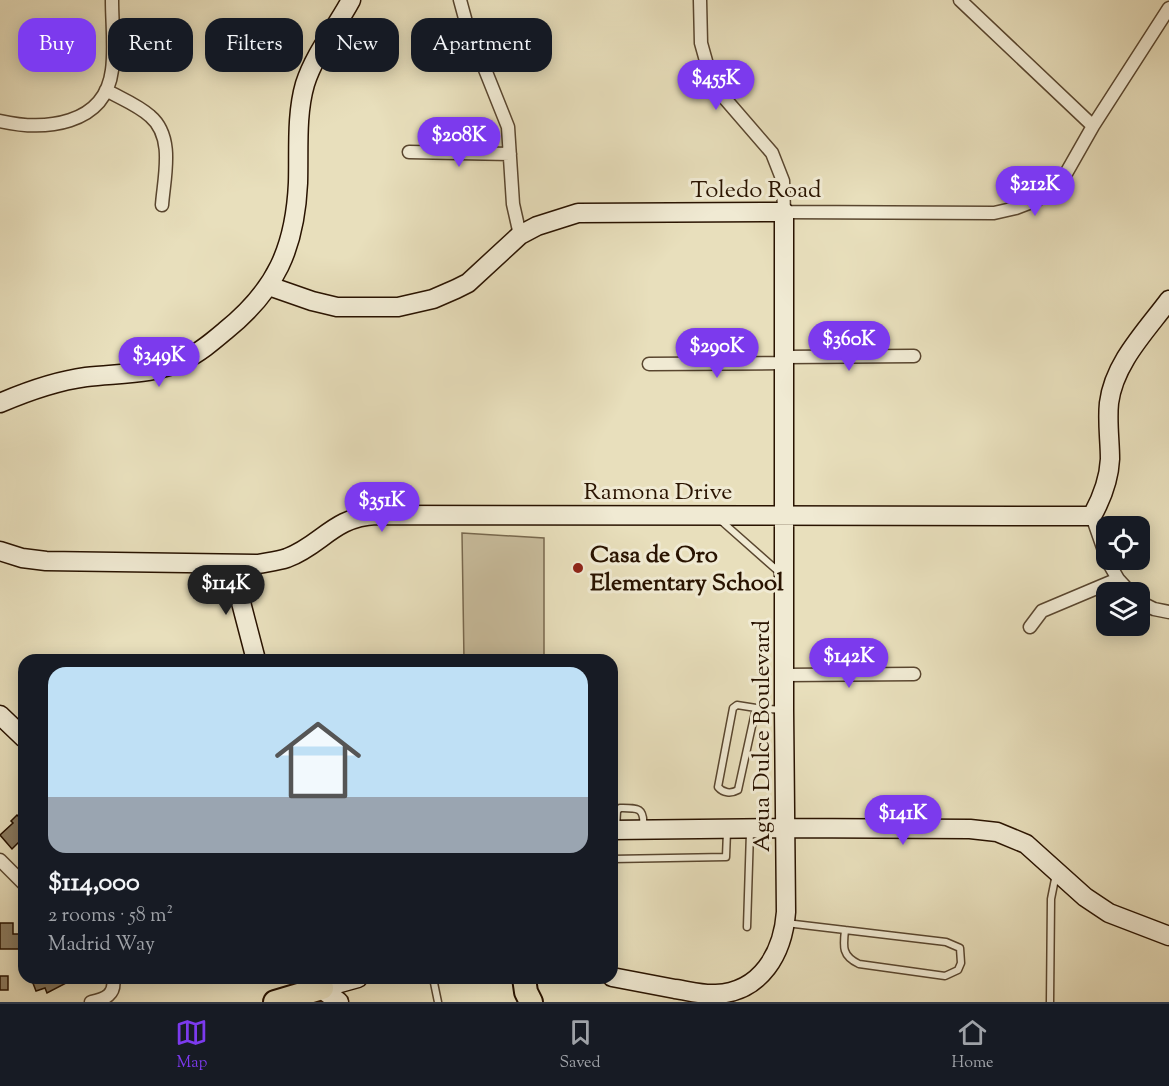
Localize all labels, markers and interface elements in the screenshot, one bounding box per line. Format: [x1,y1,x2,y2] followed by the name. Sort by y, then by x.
[18,18,96,72] chip: Buy
[108,18,193,72] chip: Rent
[205,18,303,72] chip: Filters
[315,18,399,72] chip: New
[411,18,552,72] chip: Apartment
[674,60,758,111] pin: $455K
[691,65,741,94] text: $455K
[417,117,501,168] pin: $208K
[431,122,487,151] text: $208K
[993,166,1077,217] pin: $212K
[1010,171,1060,200] text: $212K
[691,174,822,208] street label: Toledo Road
[807,321,891,372] pin: $360K
[822,326,876,355] text: $360K
[675,328,759,379] pin: $290K
[690,333,744,362] text: $290K
[117,337,201,388] pin: $349K
[133,342,185,371] text: $349K
[583,476,733,510] street label: Ramona Drive
[340,482,424,533] pin: $351K
[359,487,405,516] text: $351K
[1096,516,1150,636] map controls
[1096,516,1150,570] button: locate
[590,539,784,601] place label: Casa de Oro Elementary School
[571,561,585,575] marker: Casa de Oro Elementary School
[184,565,268,616] pin: $114K
[202,570,250,599] text: $114K
[1096,582,1150,636] button: layers
[746,619,780,852] street label: Agua Dulce Boulevard
[807,638,891,689] pin: $142K
[823,643,875,672] text: $142K
[264,706,372,814] icon: home
[861,795,945,846] pin: $141K
[879,800,927,829] text: $141K
[48,865,140,902] text: $114,000
[48,902,173,931] text: 2 rooms · 58 m²
[48,931,155,960] text: Madrid Way
[175,1016,208,1075] tab: Map
[559,1016,601,1075] tab: Saved
[952,1016,993,1075] tab: Home

